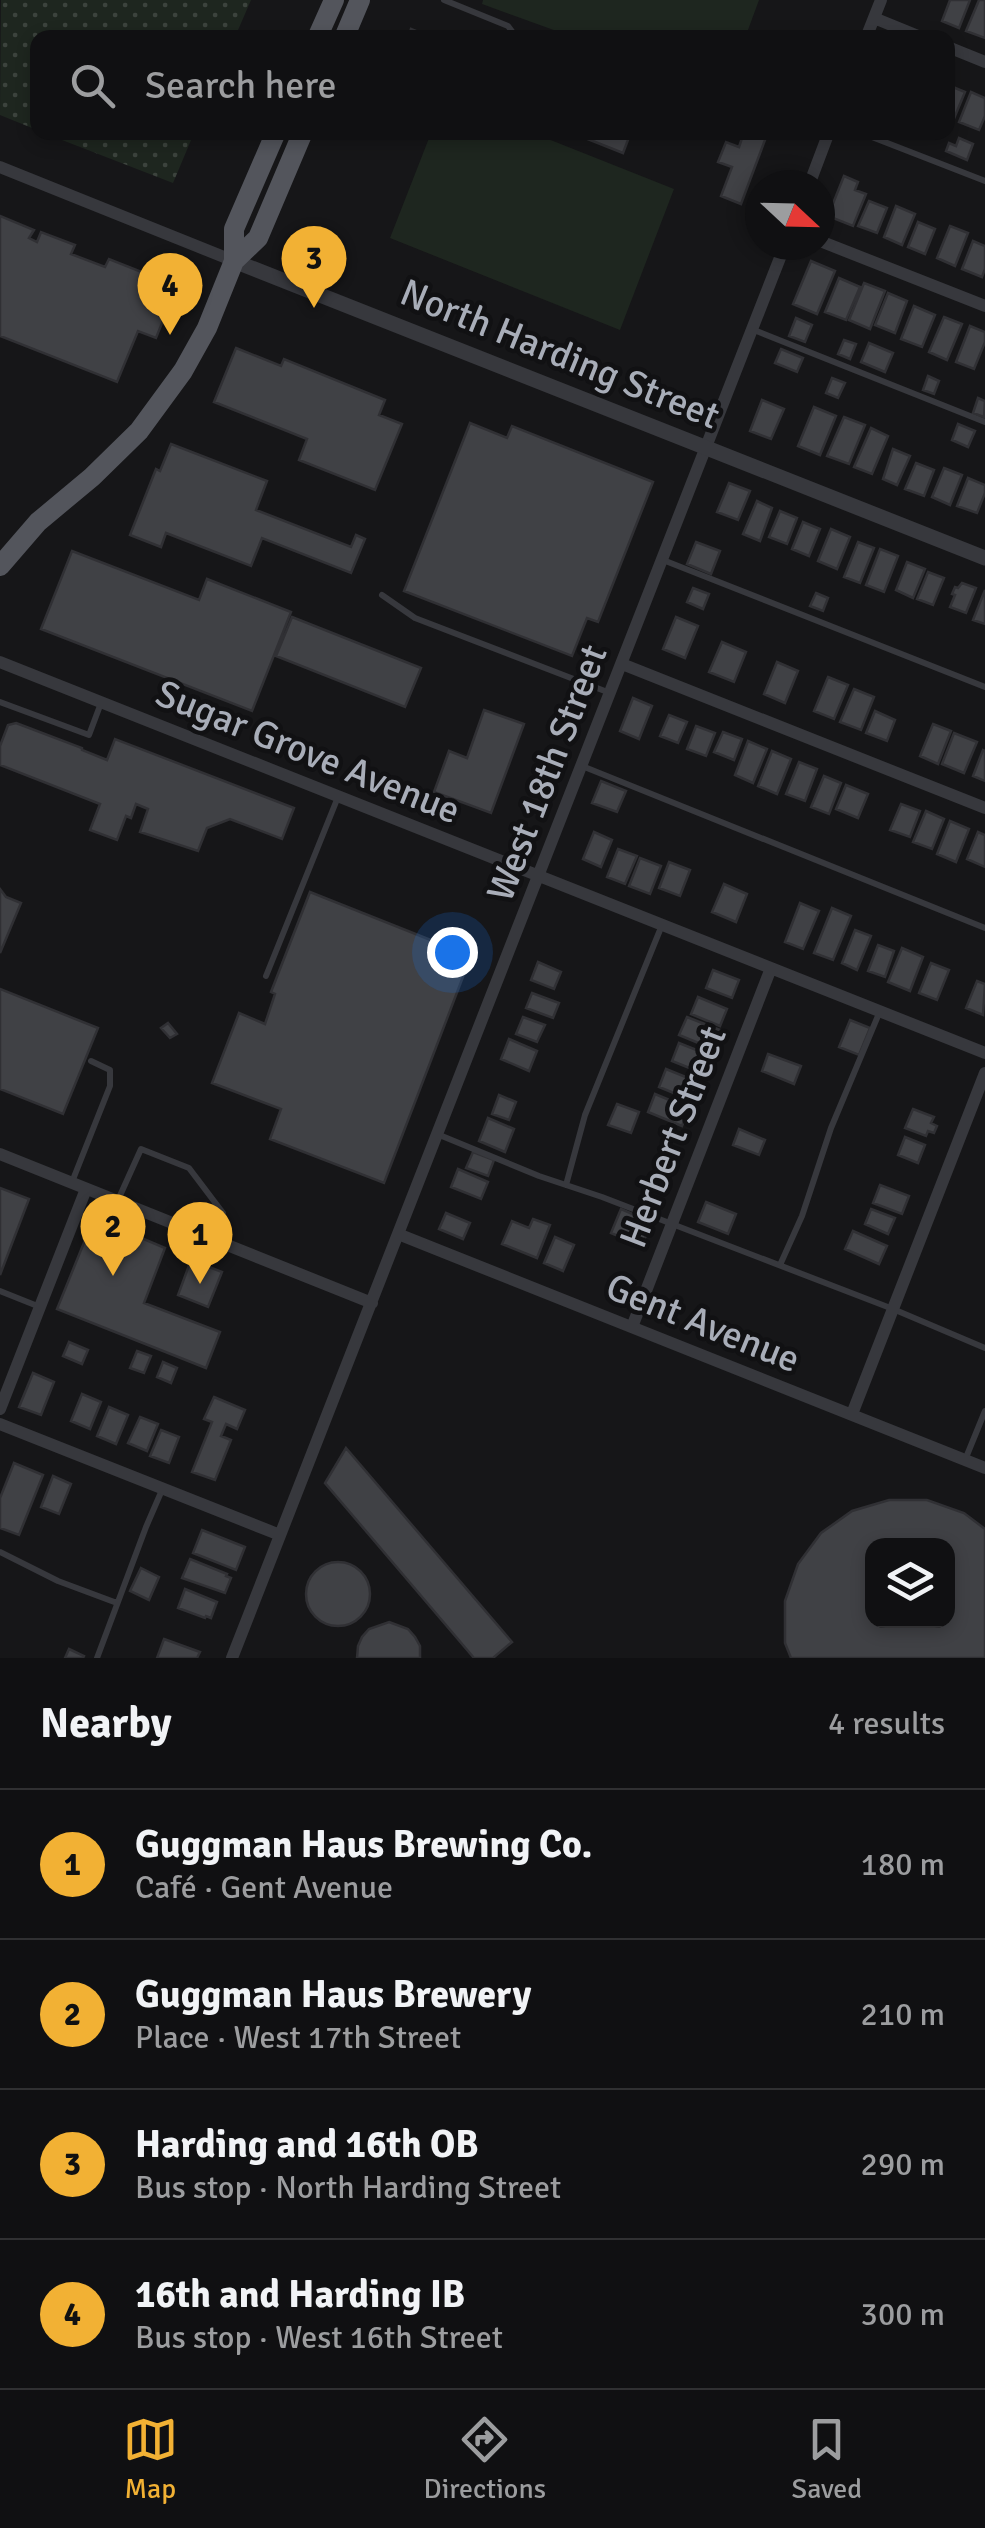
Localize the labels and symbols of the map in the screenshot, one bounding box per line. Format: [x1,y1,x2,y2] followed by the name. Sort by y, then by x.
[745,170,835,260] north arrow
[282,226,346,308] pin: 3
[138,252,202,335] pin: 4
[394,269,726,439] street label: North Harding Street
[477,638,617,908] street label: West 18th Street
[149,670,467,834] street label: Sugar Grove Avenue
[427,927,478,978] your location
[609,1020,737,1254] street label: Herbert Street
[80,1194,146,1276] pin: 2
[168,1202,232,1284] pin: 1
[599,1263,807,1383] street label: Gent Avenue

